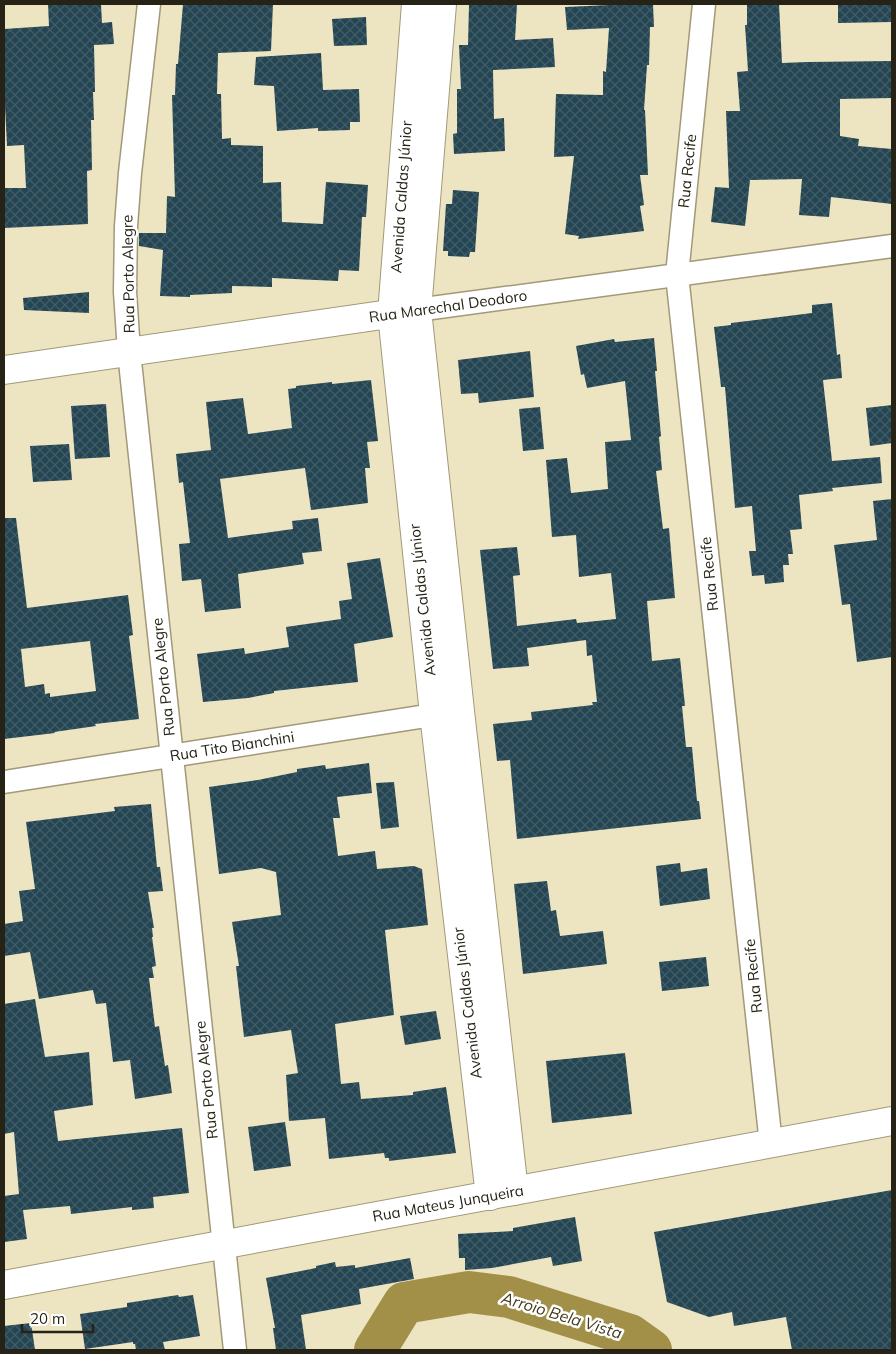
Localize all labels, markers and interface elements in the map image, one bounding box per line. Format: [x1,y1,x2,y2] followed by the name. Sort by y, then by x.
[386,120,416,274] street label: Avenida Caldas Júnior
[674,133,700,209] street label: Rua Recife
[117,214,139,334] street label: Rua Porto Alegre
[368,285,528,327] street label: Rua Marechal Deodoro
[405,522,439,677] street label: Avenida Caldas Júnior
[696,536,722,612] street label: Rua Recife
[147,617,179,737] street label: Rua Porto Alegre
[168,727,296,765] street label: Rua Tito Bianchini
[448,925,486,1080] street label: Avenida Caldas Júnior
[740,938,766,1014] street label: Rua Recife
[190,1020,222,1140] street label: Rua Porto Alegre
[371,1180,525,1226] street label: Rua Mateus Junqueira
[498,1287,625,1343] water label: Arroio Bela Vista
[22,1302,94,1334] scale bar
[30,1309,65,1328] text: 20 m

